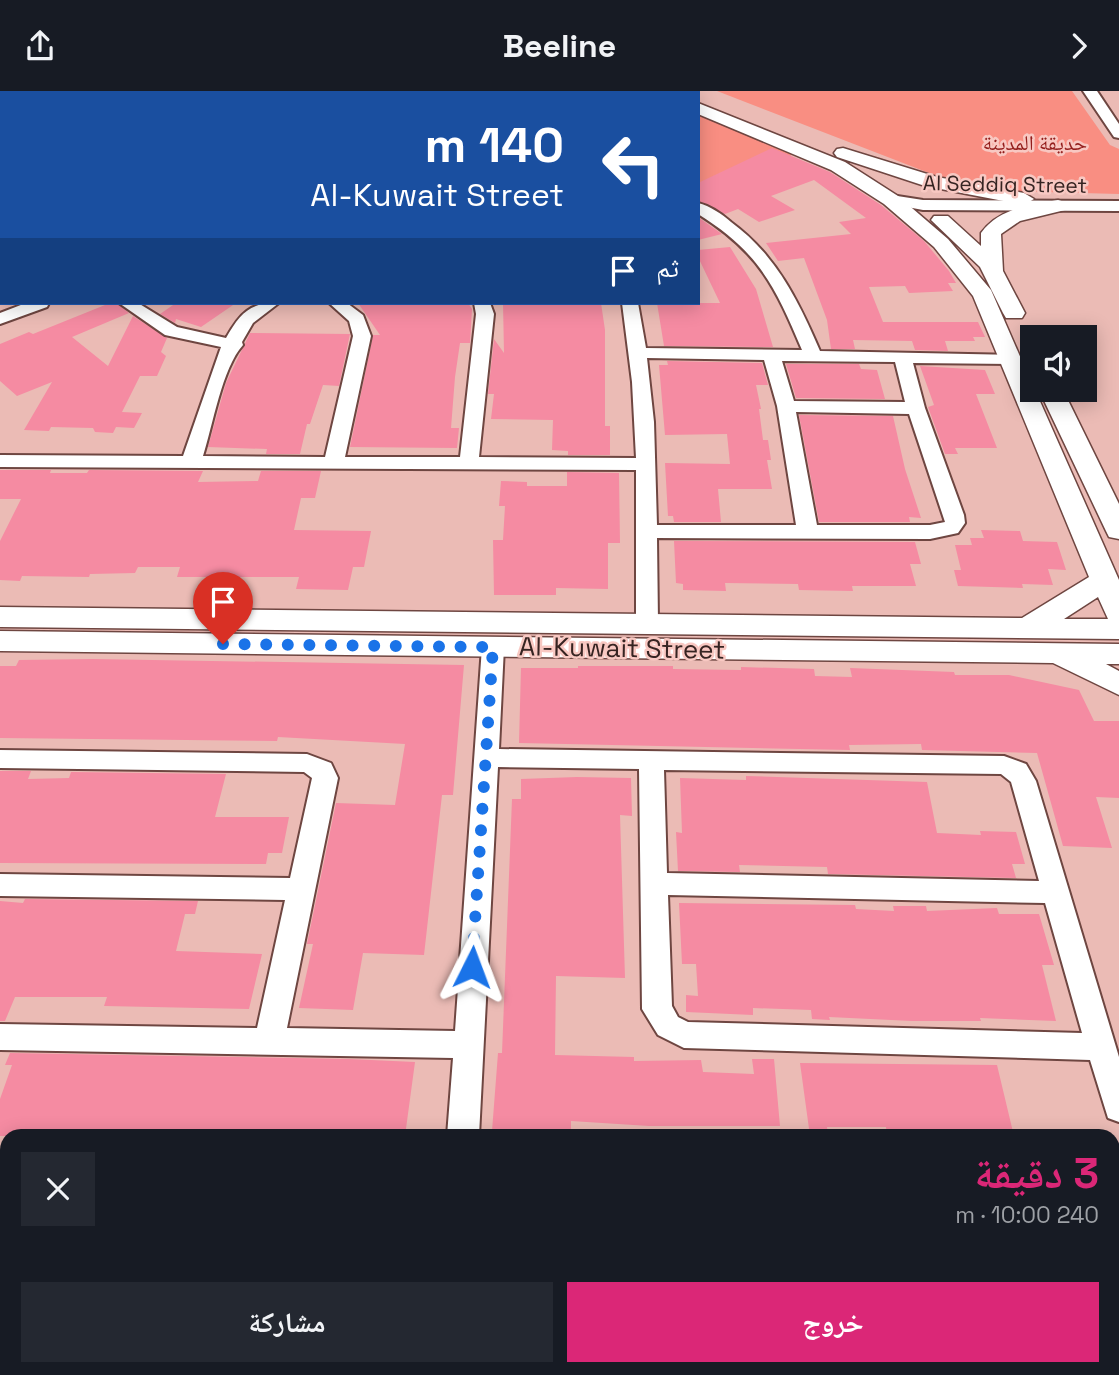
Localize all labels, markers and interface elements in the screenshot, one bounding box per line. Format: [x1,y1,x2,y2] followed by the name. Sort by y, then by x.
[503,26,616,66] text: Beeline
[21,27,59,65] icon: share
[1060,27,1098,65] icon: forward
[425,114,564,176] text: 140 m
[588,119,679,210] icon: left
[983,129,1087,156] park label: حديقة المدينة
[923,169,1087,199] street label: Al Seddiq Street
[310,175,564,215] text: Al-Kuwait Street
[656,251,679,285] text: ثم
[604,252,642,290] icon: arrive
[1020,325,1097,402] map controls
[1020,325,1097,402] button: sound
[193,572,253,644] pin
[204,583,242,621] icon: arrive
[519,629,725,667] street label: Al-Kuwait Street
[435,930,509,1004] position arrow
[975,1147,1099,1200] text: 3 دقيقة
[21,1152,95,1226] button: close
[955,1200,1099,1230] text: 240 m · 10:00
[21,1282,553,1362] button: مشاركة
[567,1282,1099,1362] button: خروج

